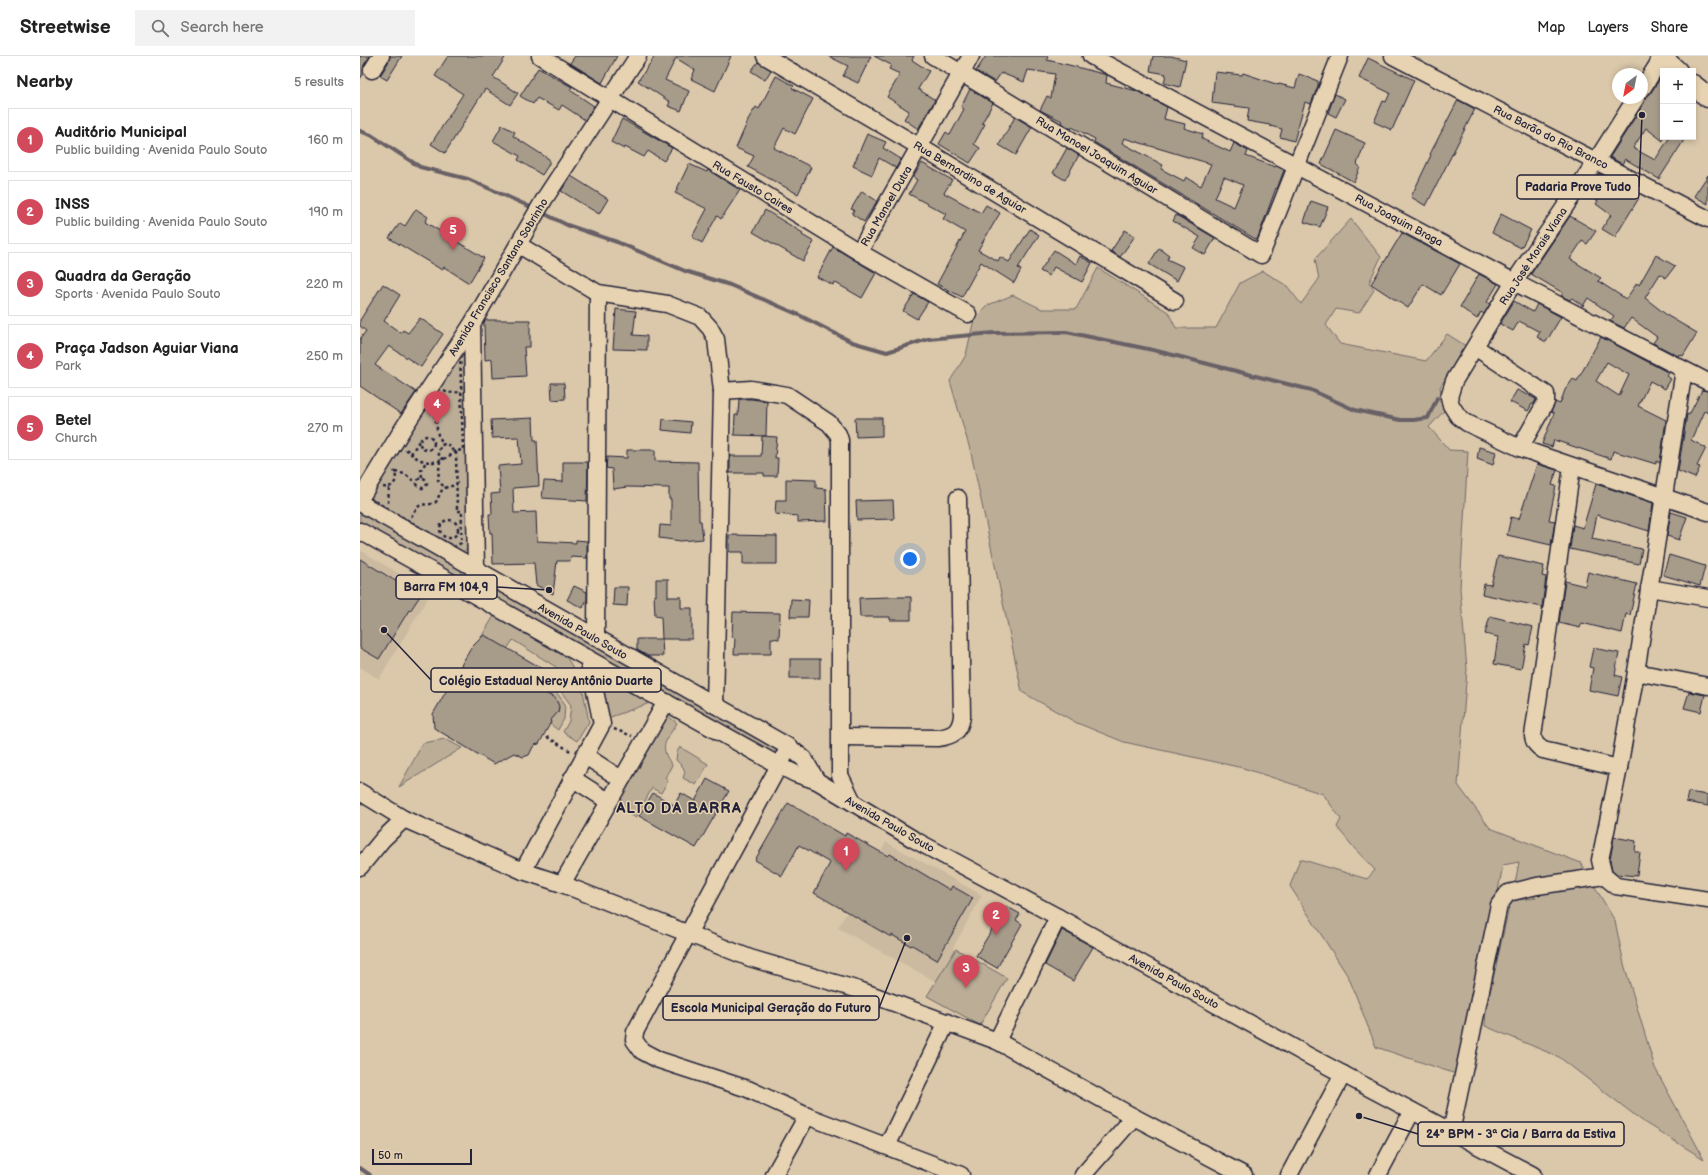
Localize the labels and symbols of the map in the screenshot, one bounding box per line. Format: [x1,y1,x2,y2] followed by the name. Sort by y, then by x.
[1612,68,1648,104] north arrow
[1491,103,1610,172] street label: Rua Barão do Rio Branco
[1034,114,1161,197] street label: Rua Manoel Joaquim Aguiar
[911,139,1029,217] street label: Rua Bernardino de Aguiar
[710,158,796,217] street label: Rua Fausto Caires
[858,164,915,249] street label: Rua Manoel Dutra
[1517,175,1639,199] callout: Padaria Prove Tudo
[1525,180,1631,195] text: Padaria Prove Tudo
[1353,192,1445,249] street label: Rua Joaquim Braga
[446,196,551,358] street label: Avenida Francisco Santana Sobrinho
[1497,205,1570,308] street label: Rua José Morais Viana
[440,217,466,250] pin: 5
[424,391,450,424] pin: 4
[900,549,920,569] your location
[396,575,497,599] callout: Barra FM 104,9
[404,580,488,595] text: Barra FM 104,9
[536,601,630,662] street label: Avenida Paulo Souto
[431,668,661,692] callout: Colégio Estadual Nercy Antônio Duarte
[439,674,653,689] text: Colégio Estadual Nercy Antônio Duarte
[843,794,937,855] street label: Avenida Paulo Souto
[615,799,742,818] district label: ALTO DA BARRA
[833,838,859,871] pin: 1
[983,902,1009,935] pin: 2
[1127,951,1221,1012] street label: Avenida Paulo Souto
[953,955,979,988] pin: 3
[663,996,879,1020] callout: Escola Municipal Geração do Futuro
[671,1001,871,1016] text: Escola Municipal Geração do Futuro
[1418,1122,1624,1146] callout: 24º BPM - 3ª Cia / Barra da Estiva
[1426,1127,1616,1142] text: 24º BPM - 3ª Cia / Barra da Estiva
[372,1147,472,1166] scale bar

